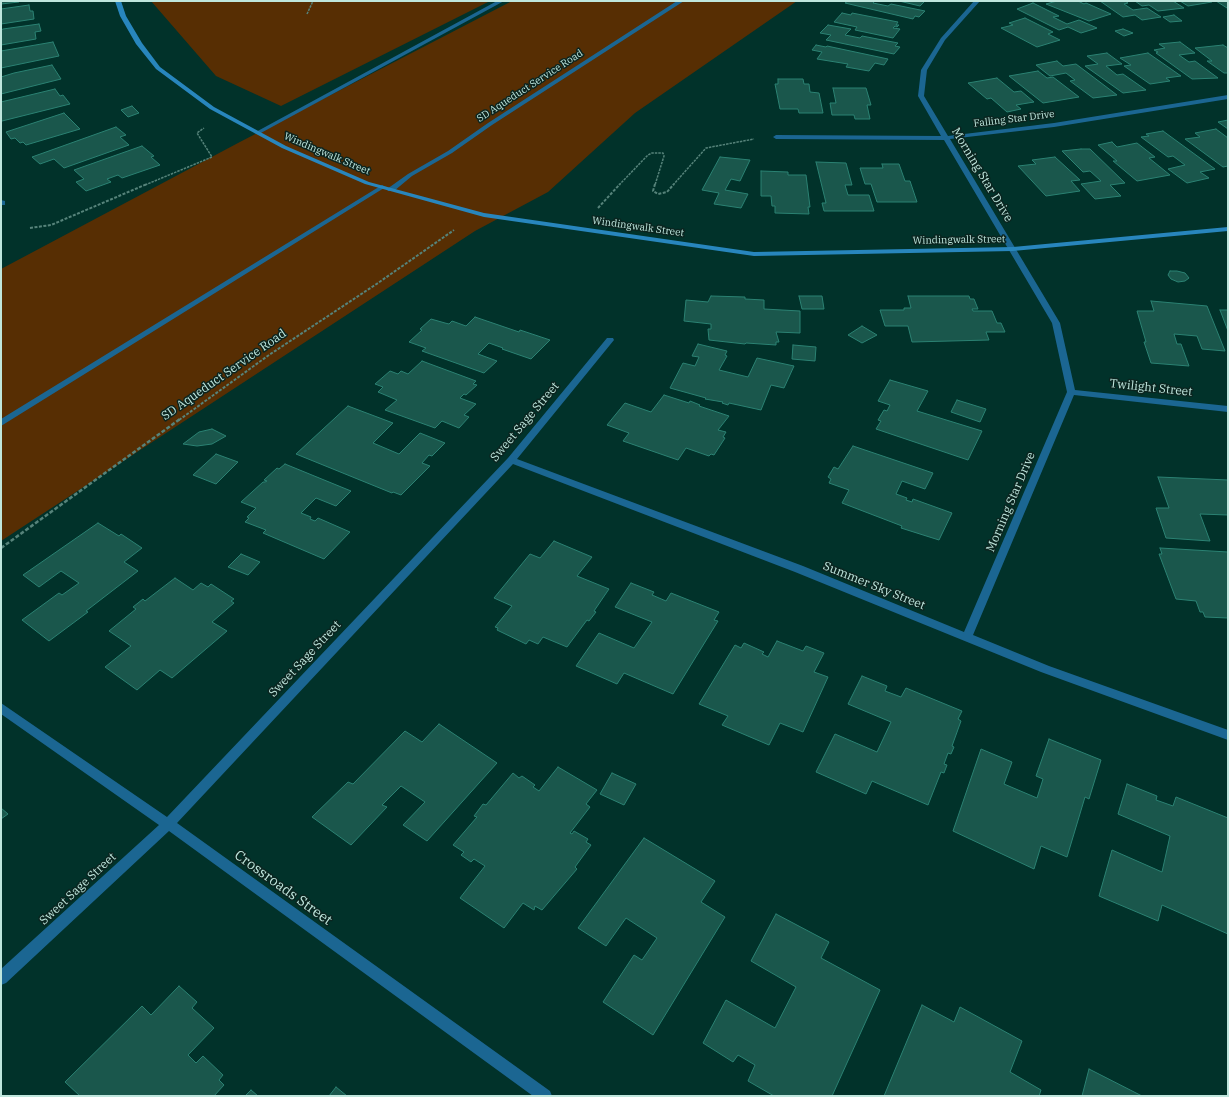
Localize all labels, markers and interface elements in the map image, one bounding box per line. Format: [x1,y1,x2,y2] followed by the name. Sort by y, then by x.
[475,47,585,125] street label: SD Aqueduct Service Road
[973,108,1055,130] street label: Falling Star Drive
[948,125,1016,225] street label: Morning Star Drive
[282,130,372,178] street label: Windingwalk Street
[591,215,685,239] street label: Windingwalk Street
[913,233,1005,247] street label: Windingwalk Street
[159,326,289,424] street label: SD Aqueduct Service Road
[1109,376,1193,400] street label: Twilight Street
[488,379,562,465] street label: Sweet Sage Street
[983,450,1039,554] street label: Morning Star Drive
[821,559,927,613] street label: Summer Sky Street
[266,618,344,700] street label: Sweet Sage Street
[231,847,335,929] street label: Crossroads Street
[37,850,119,928] street label: Sweet Sage Street

